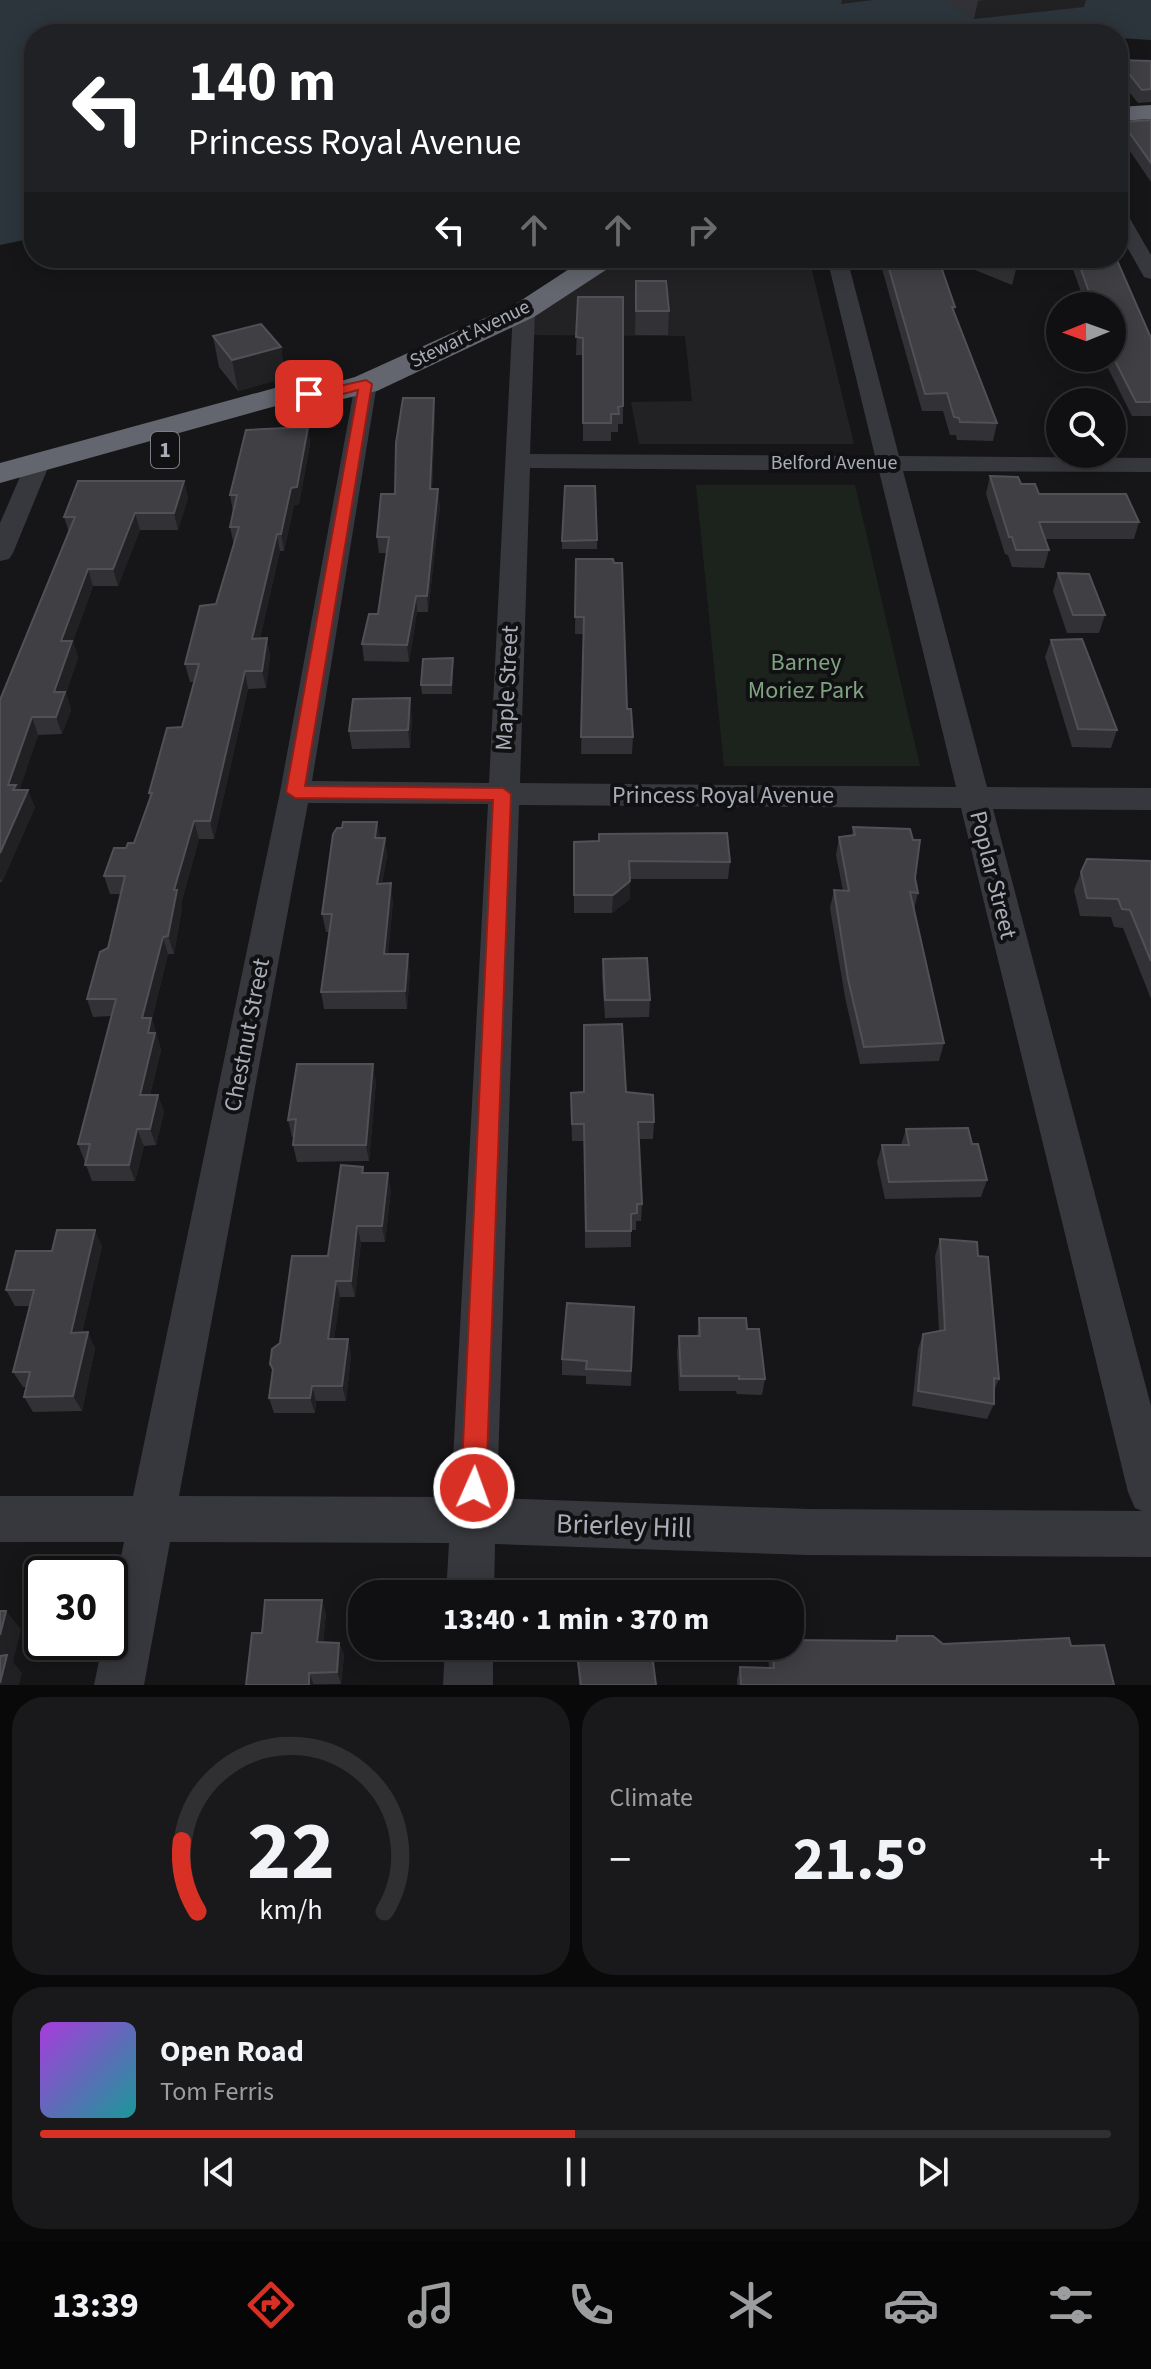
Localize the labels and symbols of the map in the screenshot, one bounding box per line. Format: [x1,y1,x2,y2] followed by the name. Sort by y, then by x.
[1046,292,1126,372] north arrow
[405,293,535,375] street label: Stewart Avenue
[275,360,343,428] pin
[151,432,179,468] road number: 1
[771,449,897,477] street label: Belford Avenue
[486,624,528,752] street label: Maple Street
[748,645,864,708] park label: Barney Moriez Park
[612,778,834,813] street label: Princess Royal Avenue
[960,807,1026,943] street label: Poplar Street
[215,955,279,1115] street label: Chestnut Street
[432,1446,516,1530] position arrow
[555,1504,693,1548] street label: Brierley Hill
[24,1556,128,1660] speed limit sign: 30

